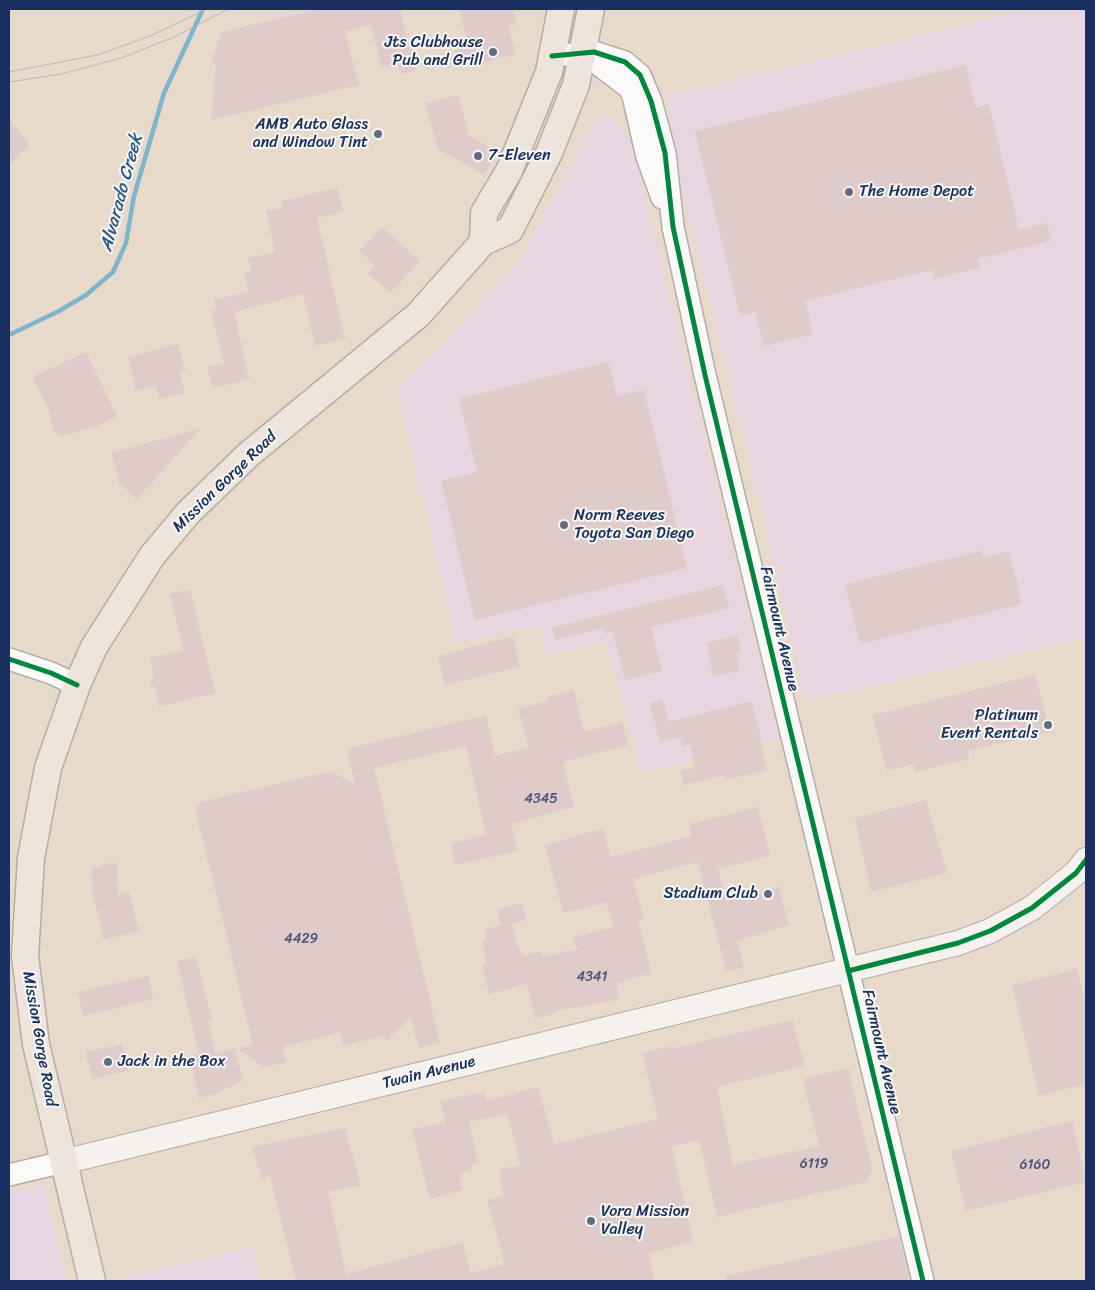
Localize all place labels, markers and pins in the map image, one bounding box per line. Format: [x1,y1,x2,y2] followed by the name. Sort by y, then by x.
[385,33,483,71] place label: Jts Clubhouse Pub and Grill
[487,46,499,58] marker: Jts Clubhouse Pub and Grill
[253,115,368,153] place label: AMB Auto Glass and Window Tint
[372,128,384,140] marker: AMB Auto Glass and Window Tint
[488,146,551,166] place label: 7-Eleven
[472,150,484,162] marker: 7-Eleven
[859,182,974,202] place label: The Home Depot
[843,186,855,198] marker: The Home Depot
[574,506,694,544] place label: Norm Reeves Toyota San Diego
[558,519,570,531] marker: Norm Reeves Toyota San Diego
[941,706,1038,744] place label: Platinum Event Rentals
[1042,719,1054,731] marker: Platinum Event Rentals
[663,884,758,904] place label: Stadium Club
[762,888,774,900] marker: Stadium Club
[118,1052,226,1072] place label: Jack in the Box
[102,1056,114,1068] marker: Jack in the Box
[601,1202,689,1240] place label: Vora Mission Valley
[585,1215,597,1227] marker: Vora Mission Valley

